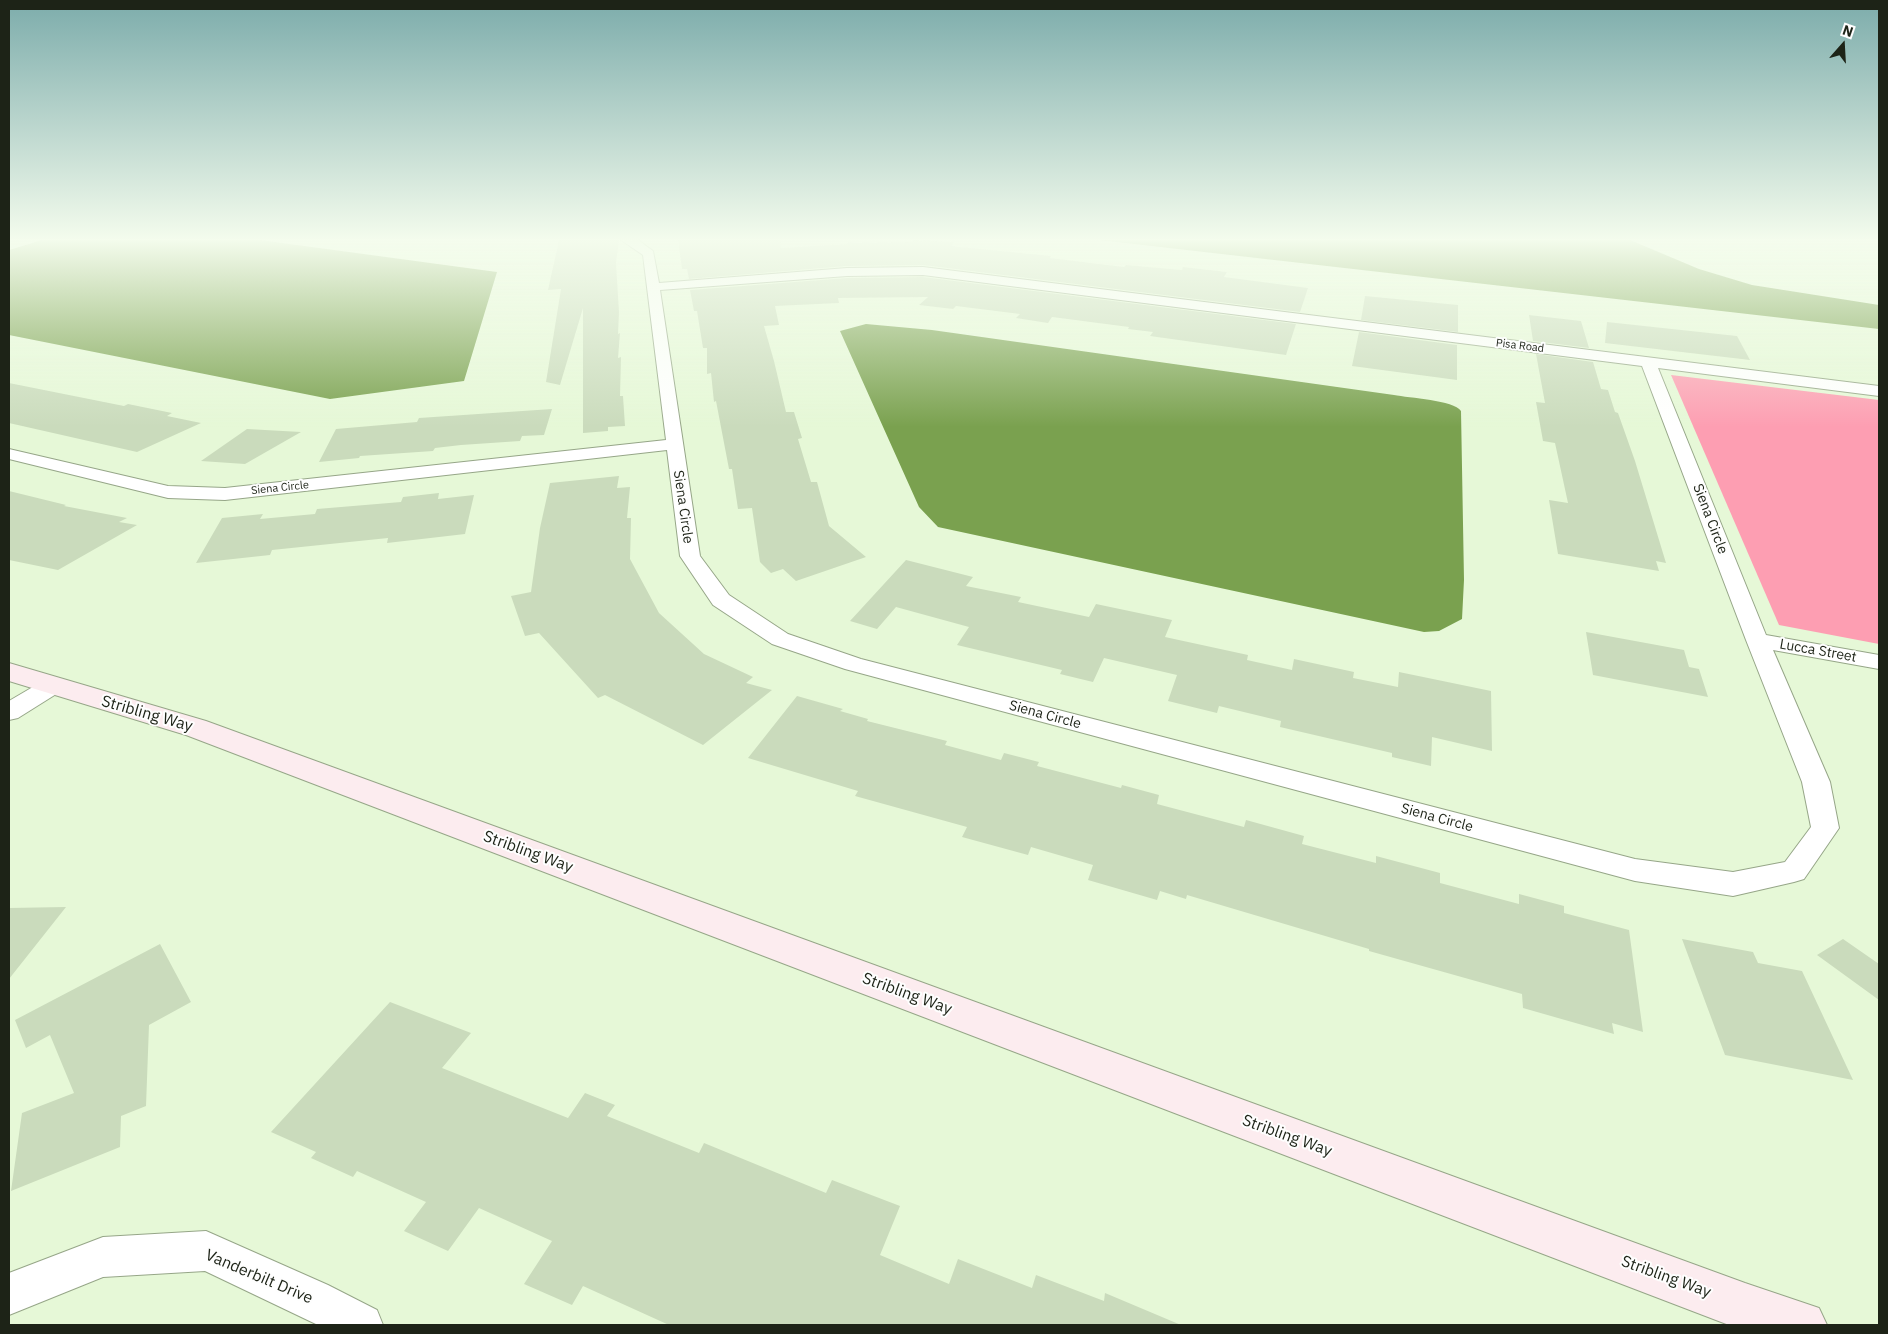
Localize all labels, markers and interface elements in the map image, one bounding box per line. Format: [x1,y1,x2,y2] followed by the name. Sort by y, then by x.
[1818,20,1868,70] north arrow
[1840,21,1856,41] text: N
[1495,336,1545,356] street label: Pisa Road
[670,469,696,545] street label: Siena Circle
[250,478,310,498] street label: Siena Circle
[1689,482,1731,556] street label: Siena Circle
[1778,636,1858,666] street label: Lucca Street
[99,692,195,736] street label: Stribling Way
[1007,697,1083,733] street label: Siena Circle
[1399,800,1475,836] street label: Siena Circle
[480,827,576,877] street label: Stribling Way
[859,969,955,1019] street label: Stribling Way
[1239,1111,1335,1161] street label: Stribling Way
[202,1246,316,1308] street label: Vanderbilt Drive
[1618,1252,1714,1302] street label: Stribling Way

